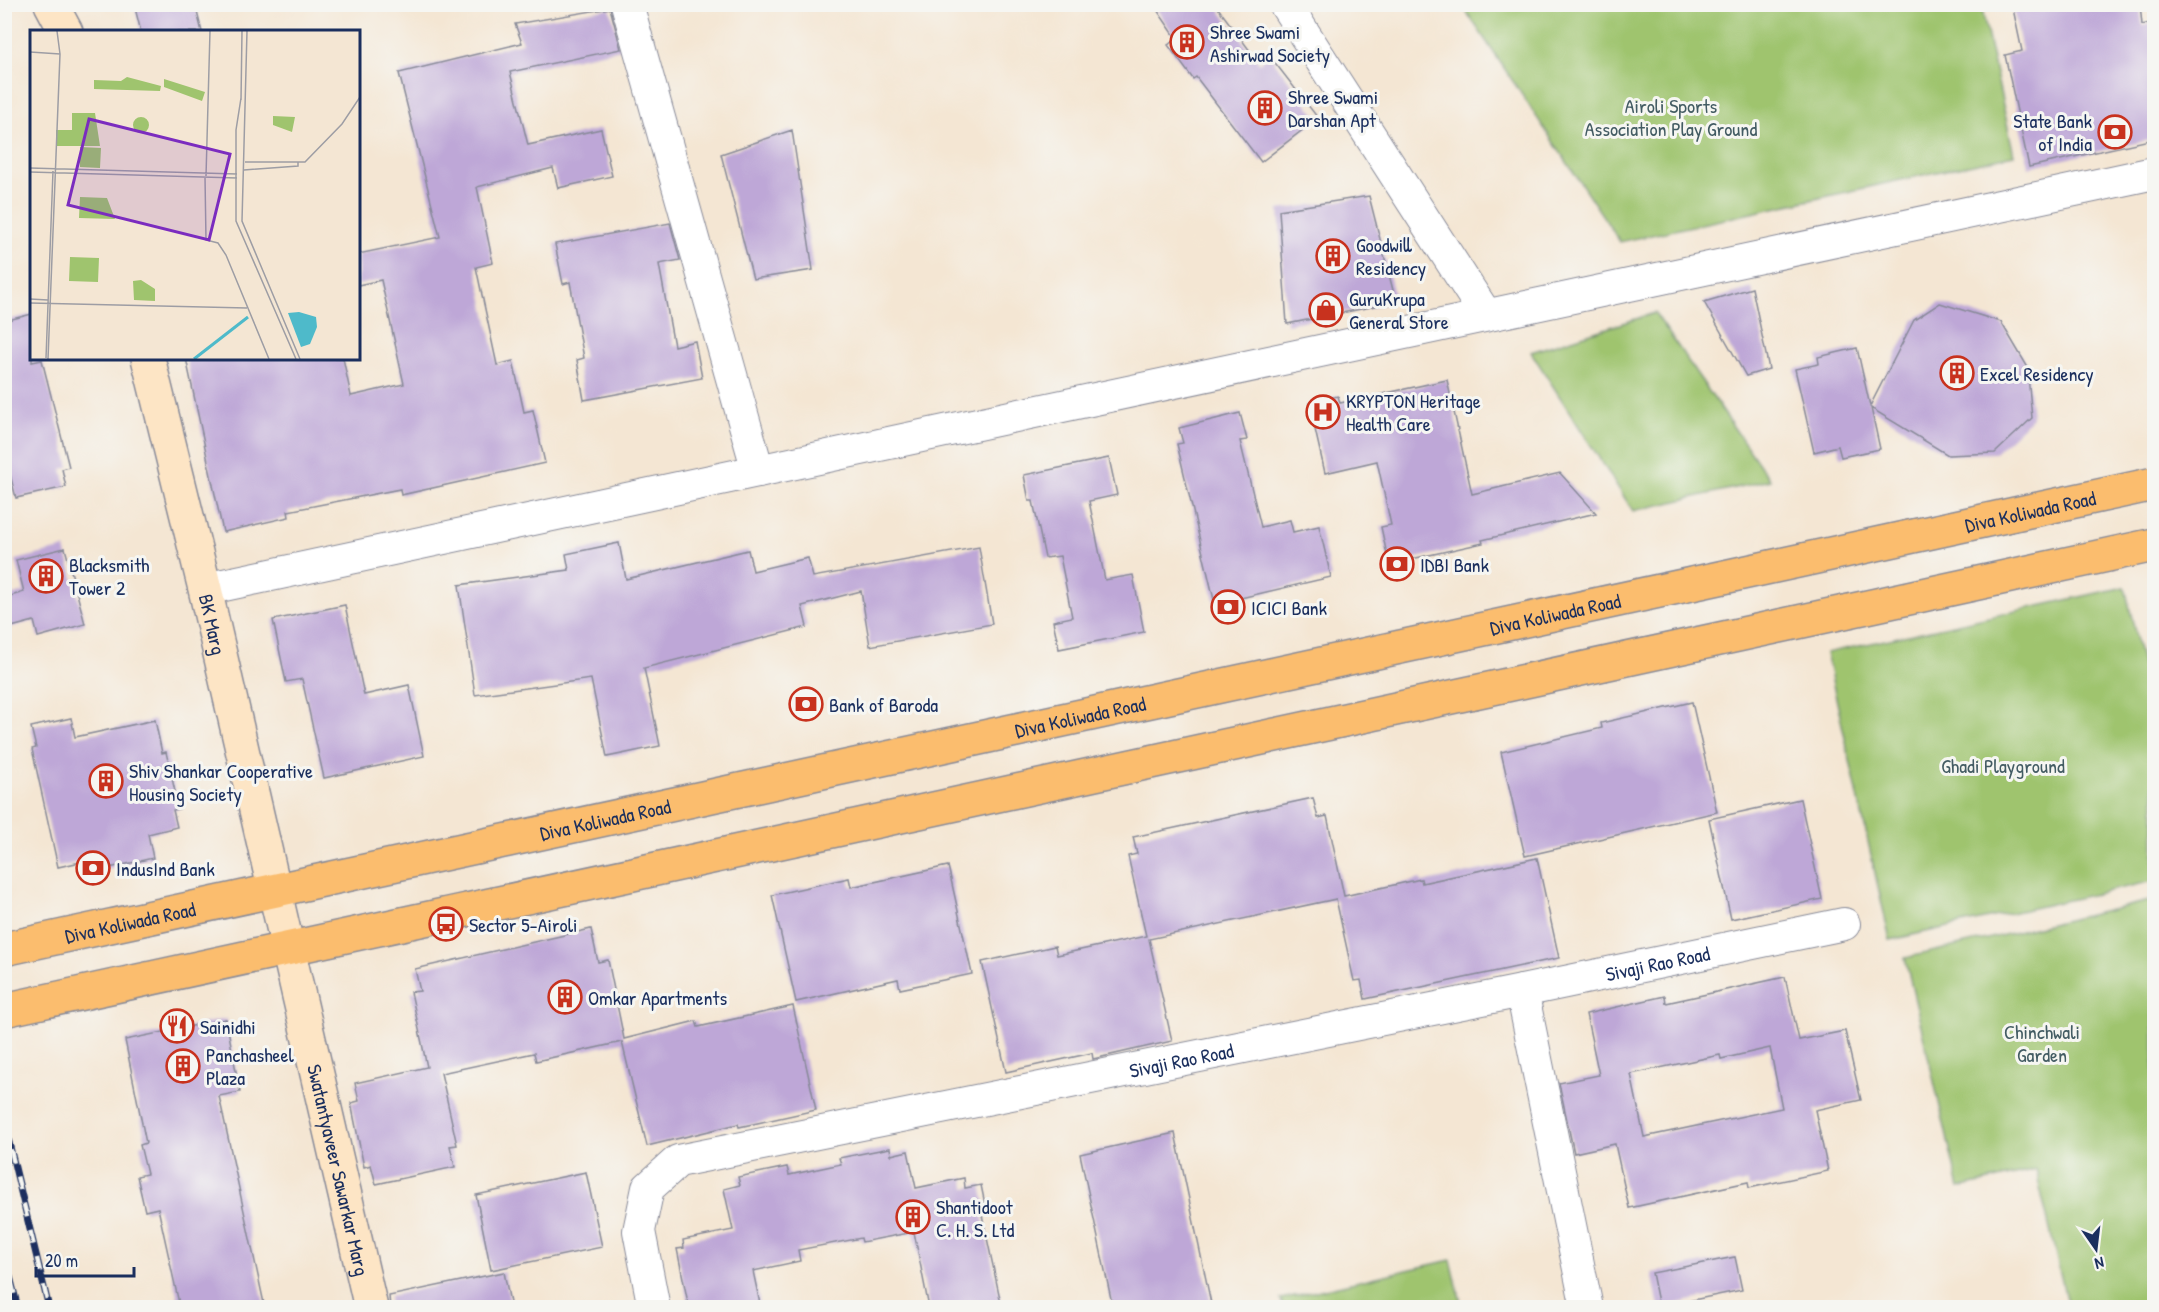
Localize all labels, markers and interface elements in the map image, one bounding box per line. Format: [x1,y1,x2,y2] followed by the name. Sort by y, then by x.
[1210,18,1330,68] place label: Shree Swami Ashirwad Society
[1169,24,1205,60] building icon: Shree Swami Ashirwad Society
[30,30,360,360] inset map
[1288,83,1378,133] place label: Shree Swami Darshan Apt
[1247,90,1283,126] building icon: Shree Swami Darshan Apt
[1585,92,1757,142] park label: Airoli Sports Association Play Ground
[2013,107,2092,157] place label: State Bank of India
[2097,114,2133,150] bank icon: State Bank of India
[1356,231,1426,281] place label: Goodwill Residency
[1315,238,1351,274] building icon: Goodwill Residency
[1349,285,1449,335] place label: GuruKrupa General Store
[1308,292,1344,328] shop icon: GuruKrupa General Store
[1939,355,1975,391] building icon: Excel Residency
[1980,360,2094,387] place label: Excel Residency
[1346,387,1481,437] place label: KRYPTON Heritage Health Care
[1305,394,1341,430] hospital icon: KRYPTON Heritage Health Care
[1962,483,2098,538] street label: Diva Koliwada Road
[1379,546,1415,582] bank icon: IDBI Bank
[69,551,149,601] place label: Blacksmith Tower 2
[1420,551,1489,578] place label: IDBI Bank
[28,558,64,594] building icon: Blacksmith Tower 2
[1487,586,1623,641] street label: Diva Koliwada Road
[1210,589,1246,625] bank icon: ICICI Bank
[193,591,233,657] street label: BK Marg
[1251,594,1327,621] place label: ICICI Bank
[788,686,824,722] bank icon: Bank of Baroda
[1012,689,1148,744] street label: Diva Koliwada Road
[829,691,938,718] place label: Bank of Baroda
[1941,752,2065,779] park label: Ghadi Playground
[129,757,313,807] place label: Shiv Shankar Cooperative Housing Society
[88,763,124,799] building icon: Shiv Shankar Cooperative Housing Society
[537,792,673,846] street label: Diva Koliwada Road
[75,850,111,886] bank icon: IndusInd Bank
[116,855,215,882] place label: IndusInd Bank
[62,894,198,949] street label: Diva Koliwada Road
[428,906,464,942] bus stop icon: Sector 5-Airoli
[469,911,577,938] place label: Sector 5-Airoli
[1603,939,1712,987] street label: Sivaji Rao Road
[547,979,583,1015] building icon: Omkar Apartments
[588,984,727,1011] place label: Omkar Apartments
[159,1008,195,1044] restaurant icon: Sainidhi
[200,1013,256,1040] place label: Sainidhi
[2004,1018,2080,1068] park label: Chinchwali Garden
[1127,1036,1236,1083] street label: Sivaji Rao Road
[206,1041,295,1091] place label: Panchasheel Plaza
[165,1048,201,1084] building icon: Panchasheel Plaza
[302,1061,377,1278] street label: Swatantyaveer Sawarkar Marg
[936,1193,1014,1243] place label: Shantidoot C. H. S. Ltd
[895,1199,931,1235] building icon: Shantidoot C. H. S. Ltd
[2066,1219,2126,1279] north arrow
[36,1240,134,1278] scale bar
[45,1248,78,1273] text: 20 m
[2092,1252,2106,1275] text: N

